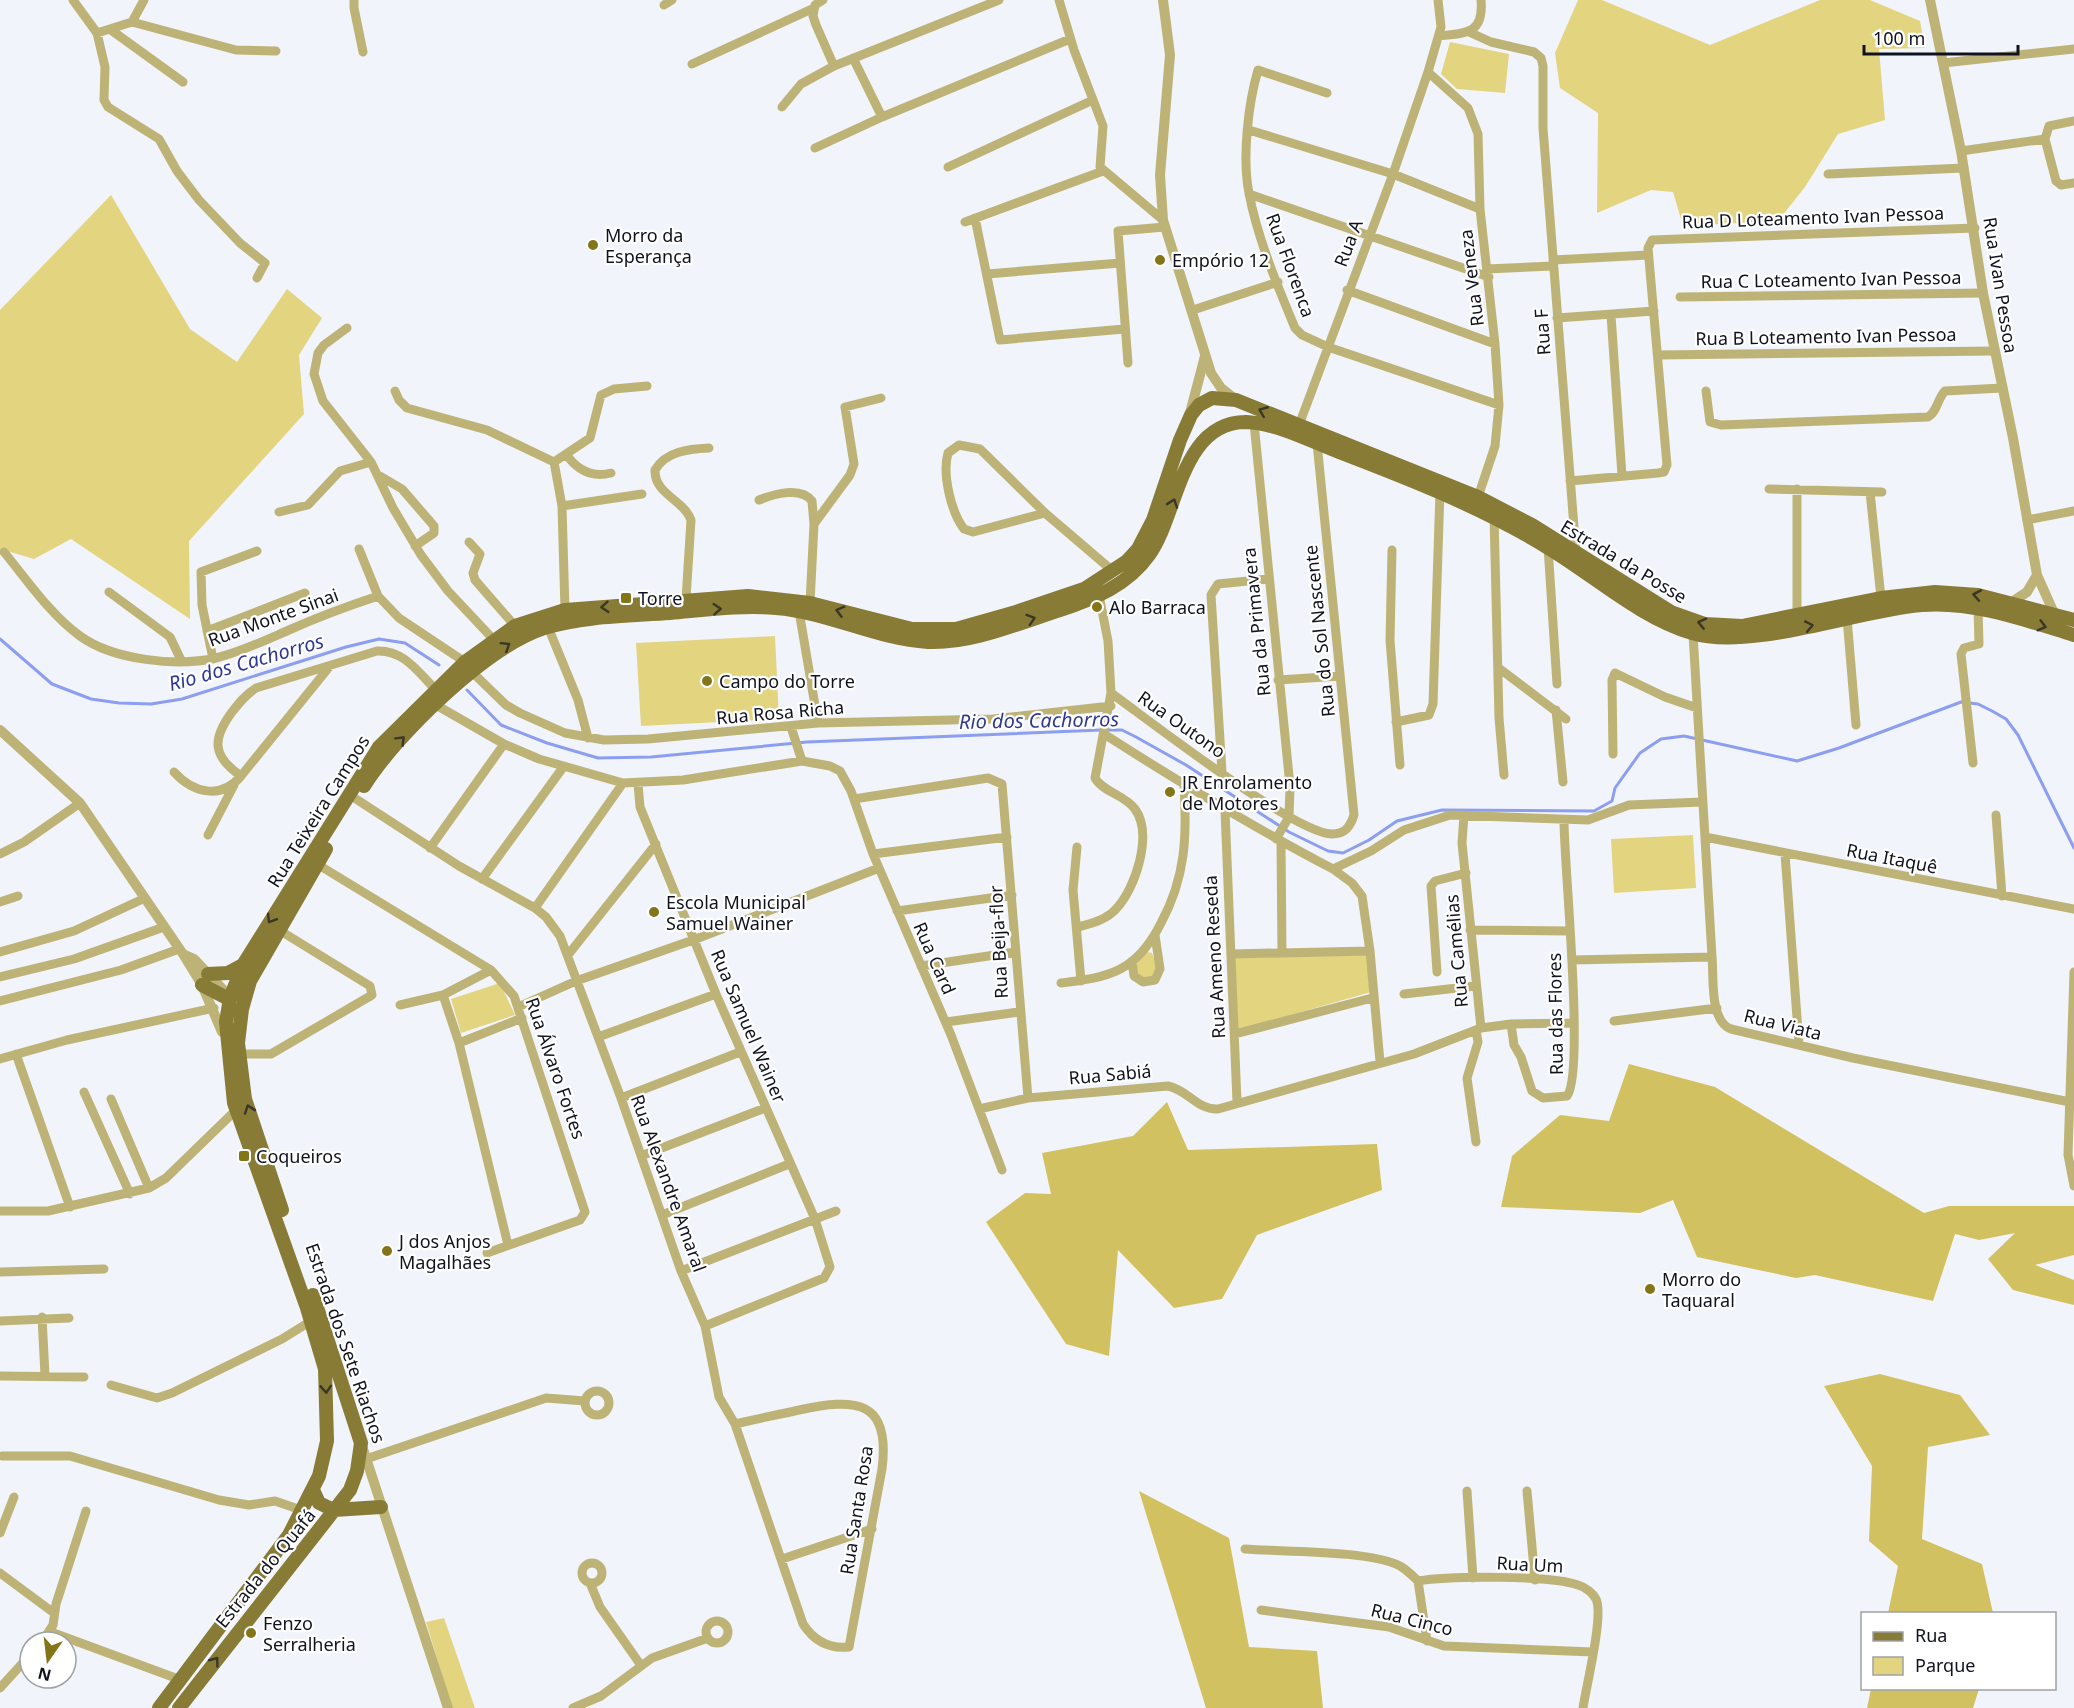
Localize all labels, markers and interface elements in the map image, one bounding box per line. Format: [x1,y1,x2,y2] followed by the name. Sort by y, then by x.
[1864,18,2018,56] scale bar
[1873,26,1925,50] text: 100 m
[1681,200,1945,234] street label: Rua D Loteamento Ivan Pessoa
[1261,210,1321,320] street label: Rua Florenca
[1978,215,2024,355] street label: Rua Ivan Pessoa
[1328,216,1368,270] street label: Rua A
[605,223,692,268] place label: Morro da Esperança
[1453,228,1489,328] street label: Rua Veneza
[586,238,600,252] marker: Morro da Esperança
[1172,248,1269,272] place label: Empório 12
[1153,253,1167,267] marker: Empório 12
[1700,265,1962,293] street label: Rua C Loteamento Ivan Pessoa
[1528,308,1556,356] street label: Rua F
[1695,322,1957,350] street label: Rua B Loteamento Ivan Pessoa
[1258,406,1269,418] one-way arrow
[1165,498,1178,509] one-way arrow
[1556,514,1692,608] street label: Estrada da Posse
[1298,544,1340,718] street label: Rua do Sol Nascente
[1236,546,1276,698] street label: Rua da Primavera
[204,582,342,652] street label: Rua Monte Sinai
[638,586,682,610] place label: Torre
[1972,589,1982,602] one-way arrow
[619,591,633,605] marker: Torre
[1109,595,1206,619] place label: Alo Barraca
[600,600,609,613] one-way arrow
[1090,600,1104,614] marker: Alo Barraca
[712,603,721,616] one-way arrow
[835,605,845,618] one-way arrow
[1025,614,1036,627] one-way arrow
[1697,617,1707,630] one-way arrow
[2037,618,2047,631] one-way arrow
[1804,620,1814,633] one-way arrow
[165,627,327,697] water label: Rio dos Cachorros
[500,641,510,653] one-way arrow
[719,669,855,693] place label: Campo do Torre
[700,674,714,688] marker: Campo do Torre
[1133,685,1231,763] street label: Rua Outono
[715,694,845,730] street label: Rua Rosa Richa
[959,705,1120,735] water label: Rio dos Cachorros
[261,730,375,892] street label: Rua Teixeira Campos
[393,737,404,748] one-way arrow
[1180,770,1312,815] place label: JR Enrolamento de Motores
[1163,785,1177,799] marker: JR Enrolamento de Motores
[1844,837,1940,879] street label: Rua Itaquê
[1198,875,1230,1039] street label: Rua Ameno Reseda
[983,884,1013,999] street label: Rua Beija-flor
[666,890,806,935] place label: Escola Municipal Samuel Wainer
[1439,893,1473,1009] street label: Rua Camélias
[647,905,661,919] marker: Escola Municipal Samuel Wainer
[267,913,279,923] one-way arrow
[908,918,962,998] street label: Rua Card
[706,946,792,1107] street label: Rua Samuel Wainer
[1542,953,1568,1075] street label: Rua das Flores
[521,994,591,1142] street label: Rua Álvaro Fortes
[1742,1003,1824,1045] street label: Rua Viata
[1068,1058,1152,1090] street label: Rua Sabiá
[626,1091,712,1275] street label: Rua Alexandre Amaral
[243,1104,256,1115] one-way arrow
[256,1144,342,1168] place label: Coqueiros
[237,1149,251,1163] marker: Coqueiros
[397,1229,491,1274] place label: J dos Anjos Magalhães
[300,1240,392,1446] street label: Estrada dos Sete Riachos
[380,1244,394,1258] marker: J dos Anjos Magalhães
[1662,1267,1741,1312] place label: Morro do Taquaral
[1643,1282,1657,1296] marker: Morro do Taquaral
[320,1385,333,1394] one-way arrow
[834,1444,878,1576] street label: Rua Santa Rosa
[210,1504,320,1632] street label: Estrada do Quafá
[1496,1550,1564,1578] street label: Rua Um
[1368,1597,1456,1641] street label: Rua Cinco
[263,1611,356,1656] place label: Fenzo Serralheria
[1861,1612,2056,1690] legend
[1915,1623,1947,1647] text: Rua
[244,1626,258,1640] marker: Fenzo Serralheria
[18,1630,78,1690] north arrow
[1915,1653,1975,1677] text: Parque
[207,1657,218,1668] one-way arrow
[35,1662,53,1687] text: N

